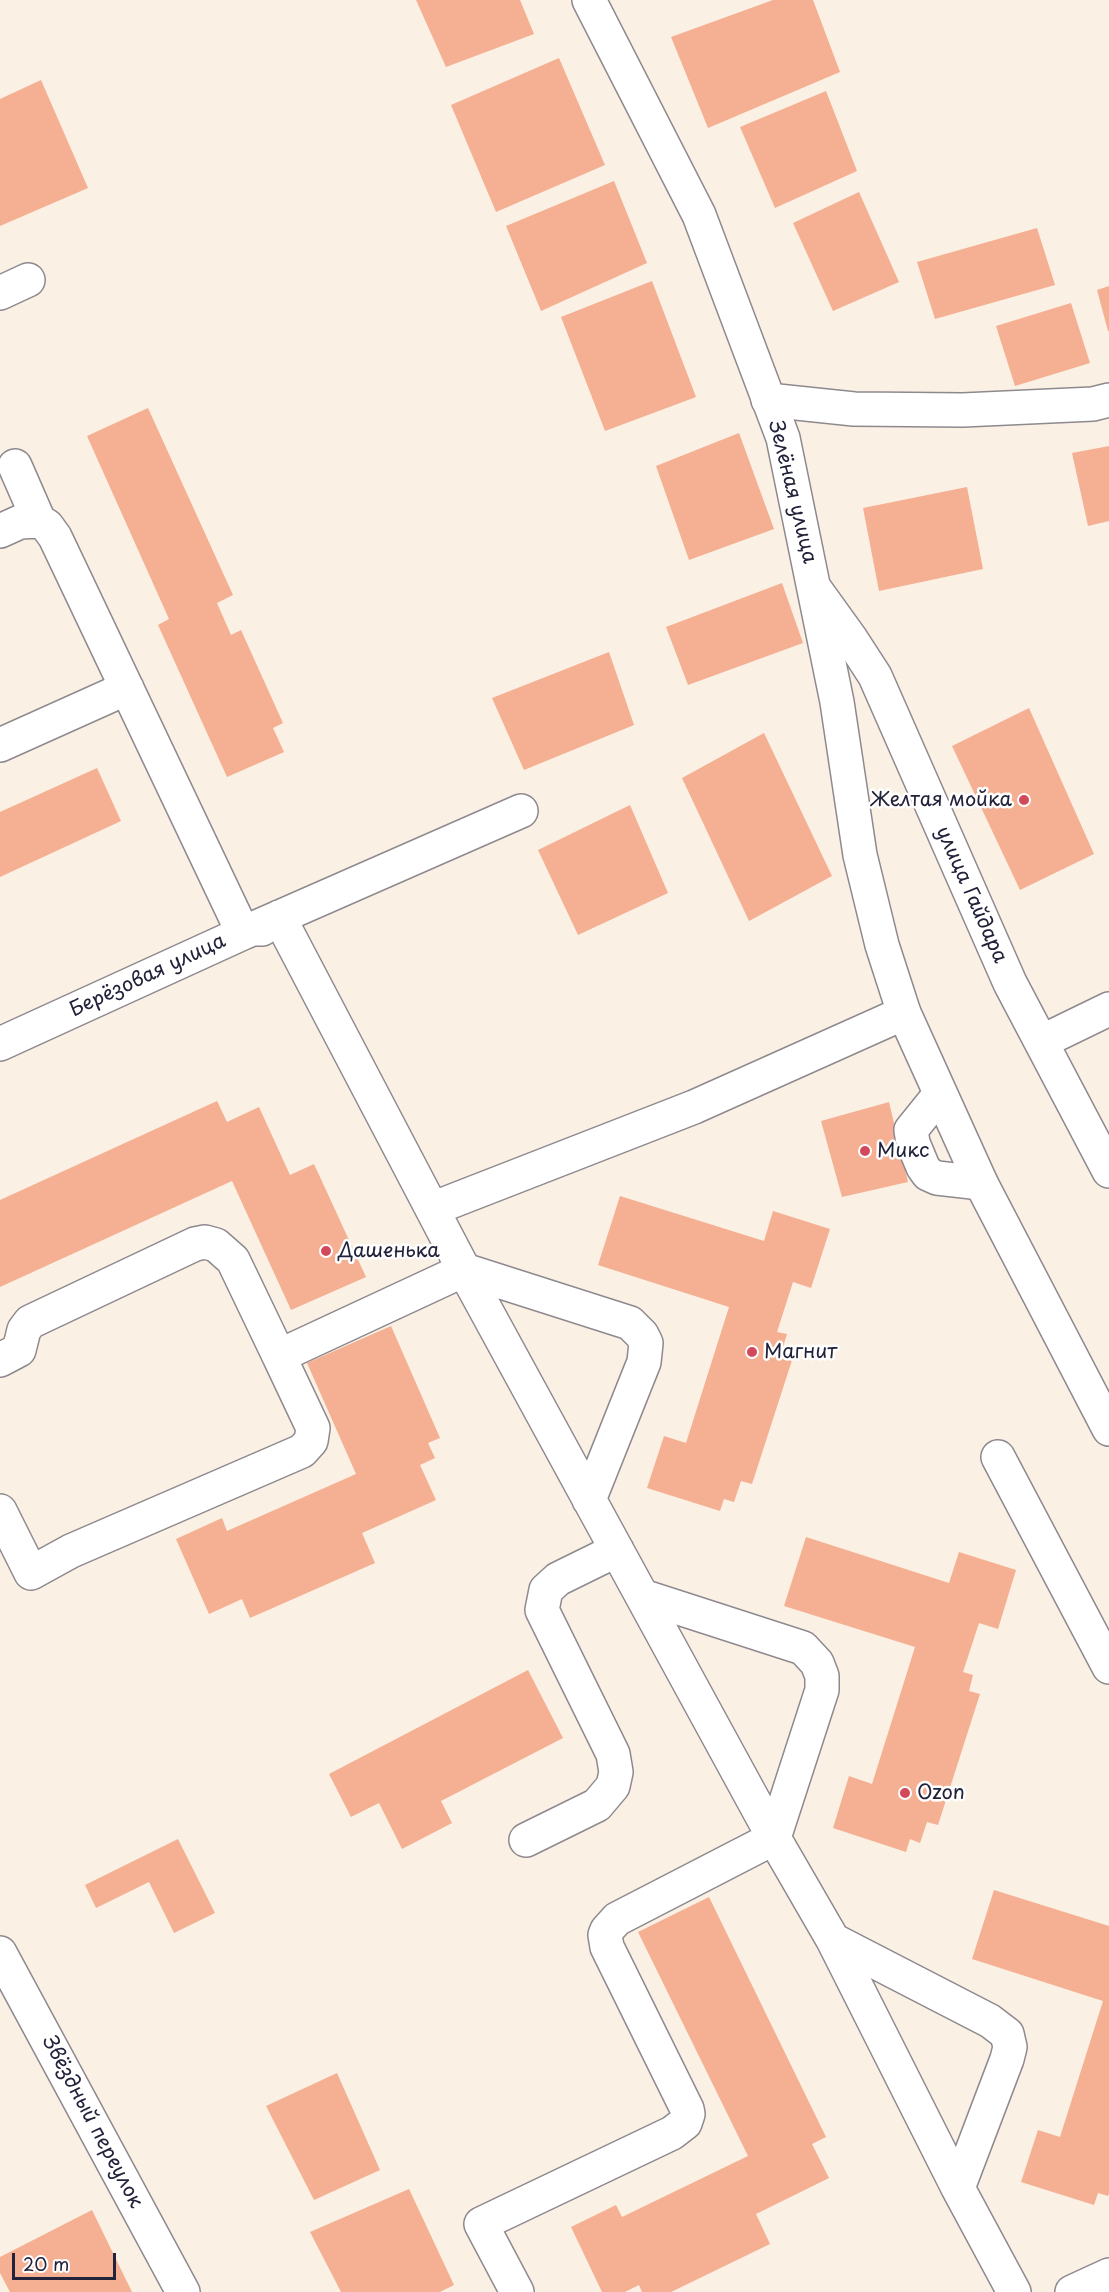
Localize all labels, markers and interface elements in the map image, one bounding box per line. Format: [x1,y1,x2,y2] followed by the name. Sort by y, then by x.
[763,418,821,566] street label: Зелёная улица
[870,788,1012,812] place label: Желтая мойка
[1017,793,1031,807] marker: Желтая мойка
[930,823,1012,967] street label: улица Гайдара
[66,929,230,1023] street label: Берёзовая улица
[877,1139,929,1163] place label: Микс
[858,1144,872,1158] marker: Микс
[338,1239,440,1263] place label: Дашенька
[319,1244,333,1258] marker: Дашенька
[764,1340,837,1364] place label: Магнит
[745,1345,759,1359] marker: Магнит
[917,1781,965,1805] place label: Ozon
[898,1786,912,1800] marker: Ozon
[36,2032,148,2212] street label: Звёздный переулок
[15,2241,118,2279] scale bar
[23,2250,69,2277] text: 20 m

